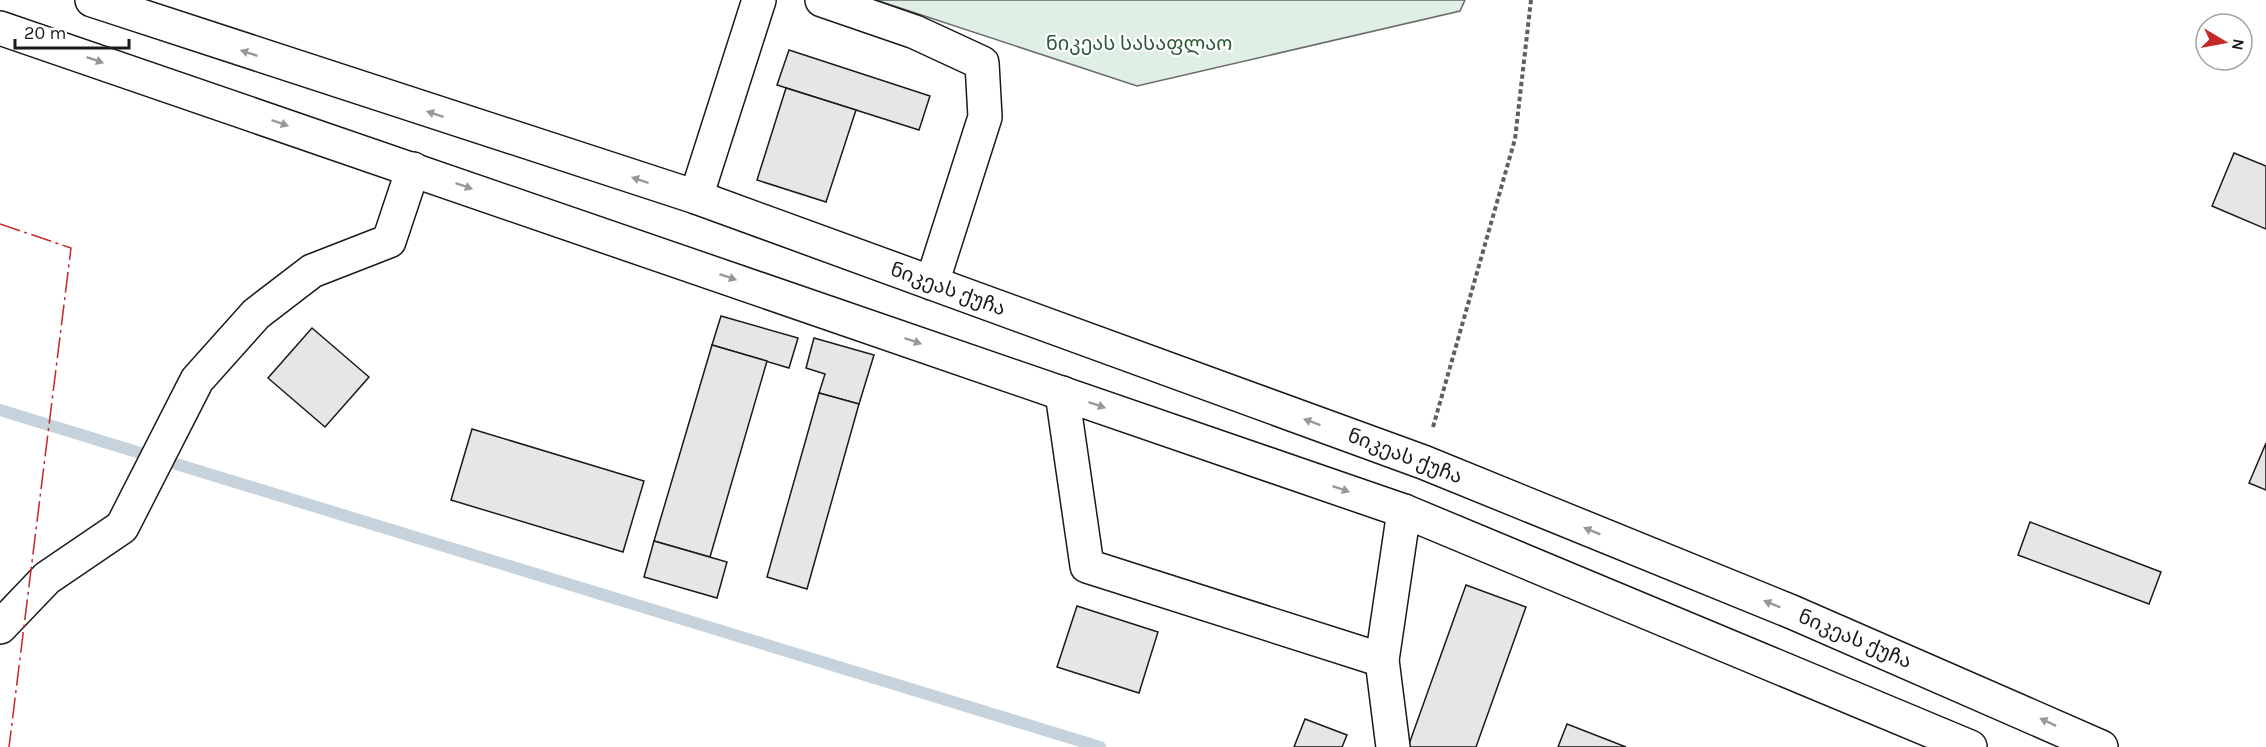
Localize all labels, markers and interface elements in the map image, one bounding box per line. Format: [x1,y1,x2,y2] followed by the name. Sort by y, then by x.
[15,12,129,50] scale bar
[2194,12,2254,72] north arrow
[24,22,66,44] text: 20 m
[1046,32,1232,56] park label: ნიკეას სასაფლაო
[2228,37,2249,52] text: N
[240,47,258,57] one-way arrow
[86,56,104,66] one-way arrow
[426,109,444,118] one-way arrow
[271,119,289,129] one-way arrow
[631,174,649,184] one-way arrow
[455,182,473,192] one-way arrow
[887,257,1009,321] street label: ნიკეას ქუჩა
[719,273,737,283] one-way arrow
[904,336,922,346] one-way arrow
[1088,400,1106,410] one-way arrow
[1303,416,1321,426] one-way arrow
[1344,424,1466,488] street label: ნიკეას ქუჩა
[1332,485,1350,495] one-way arrow
[1582,526,1600,536] one-way arrow
[1763,599,1781,608] one-way arrow
[1795,605,1915,673] street label: ნიკეას ქუჩა
[2039,717,2057,727] one-way arrow

